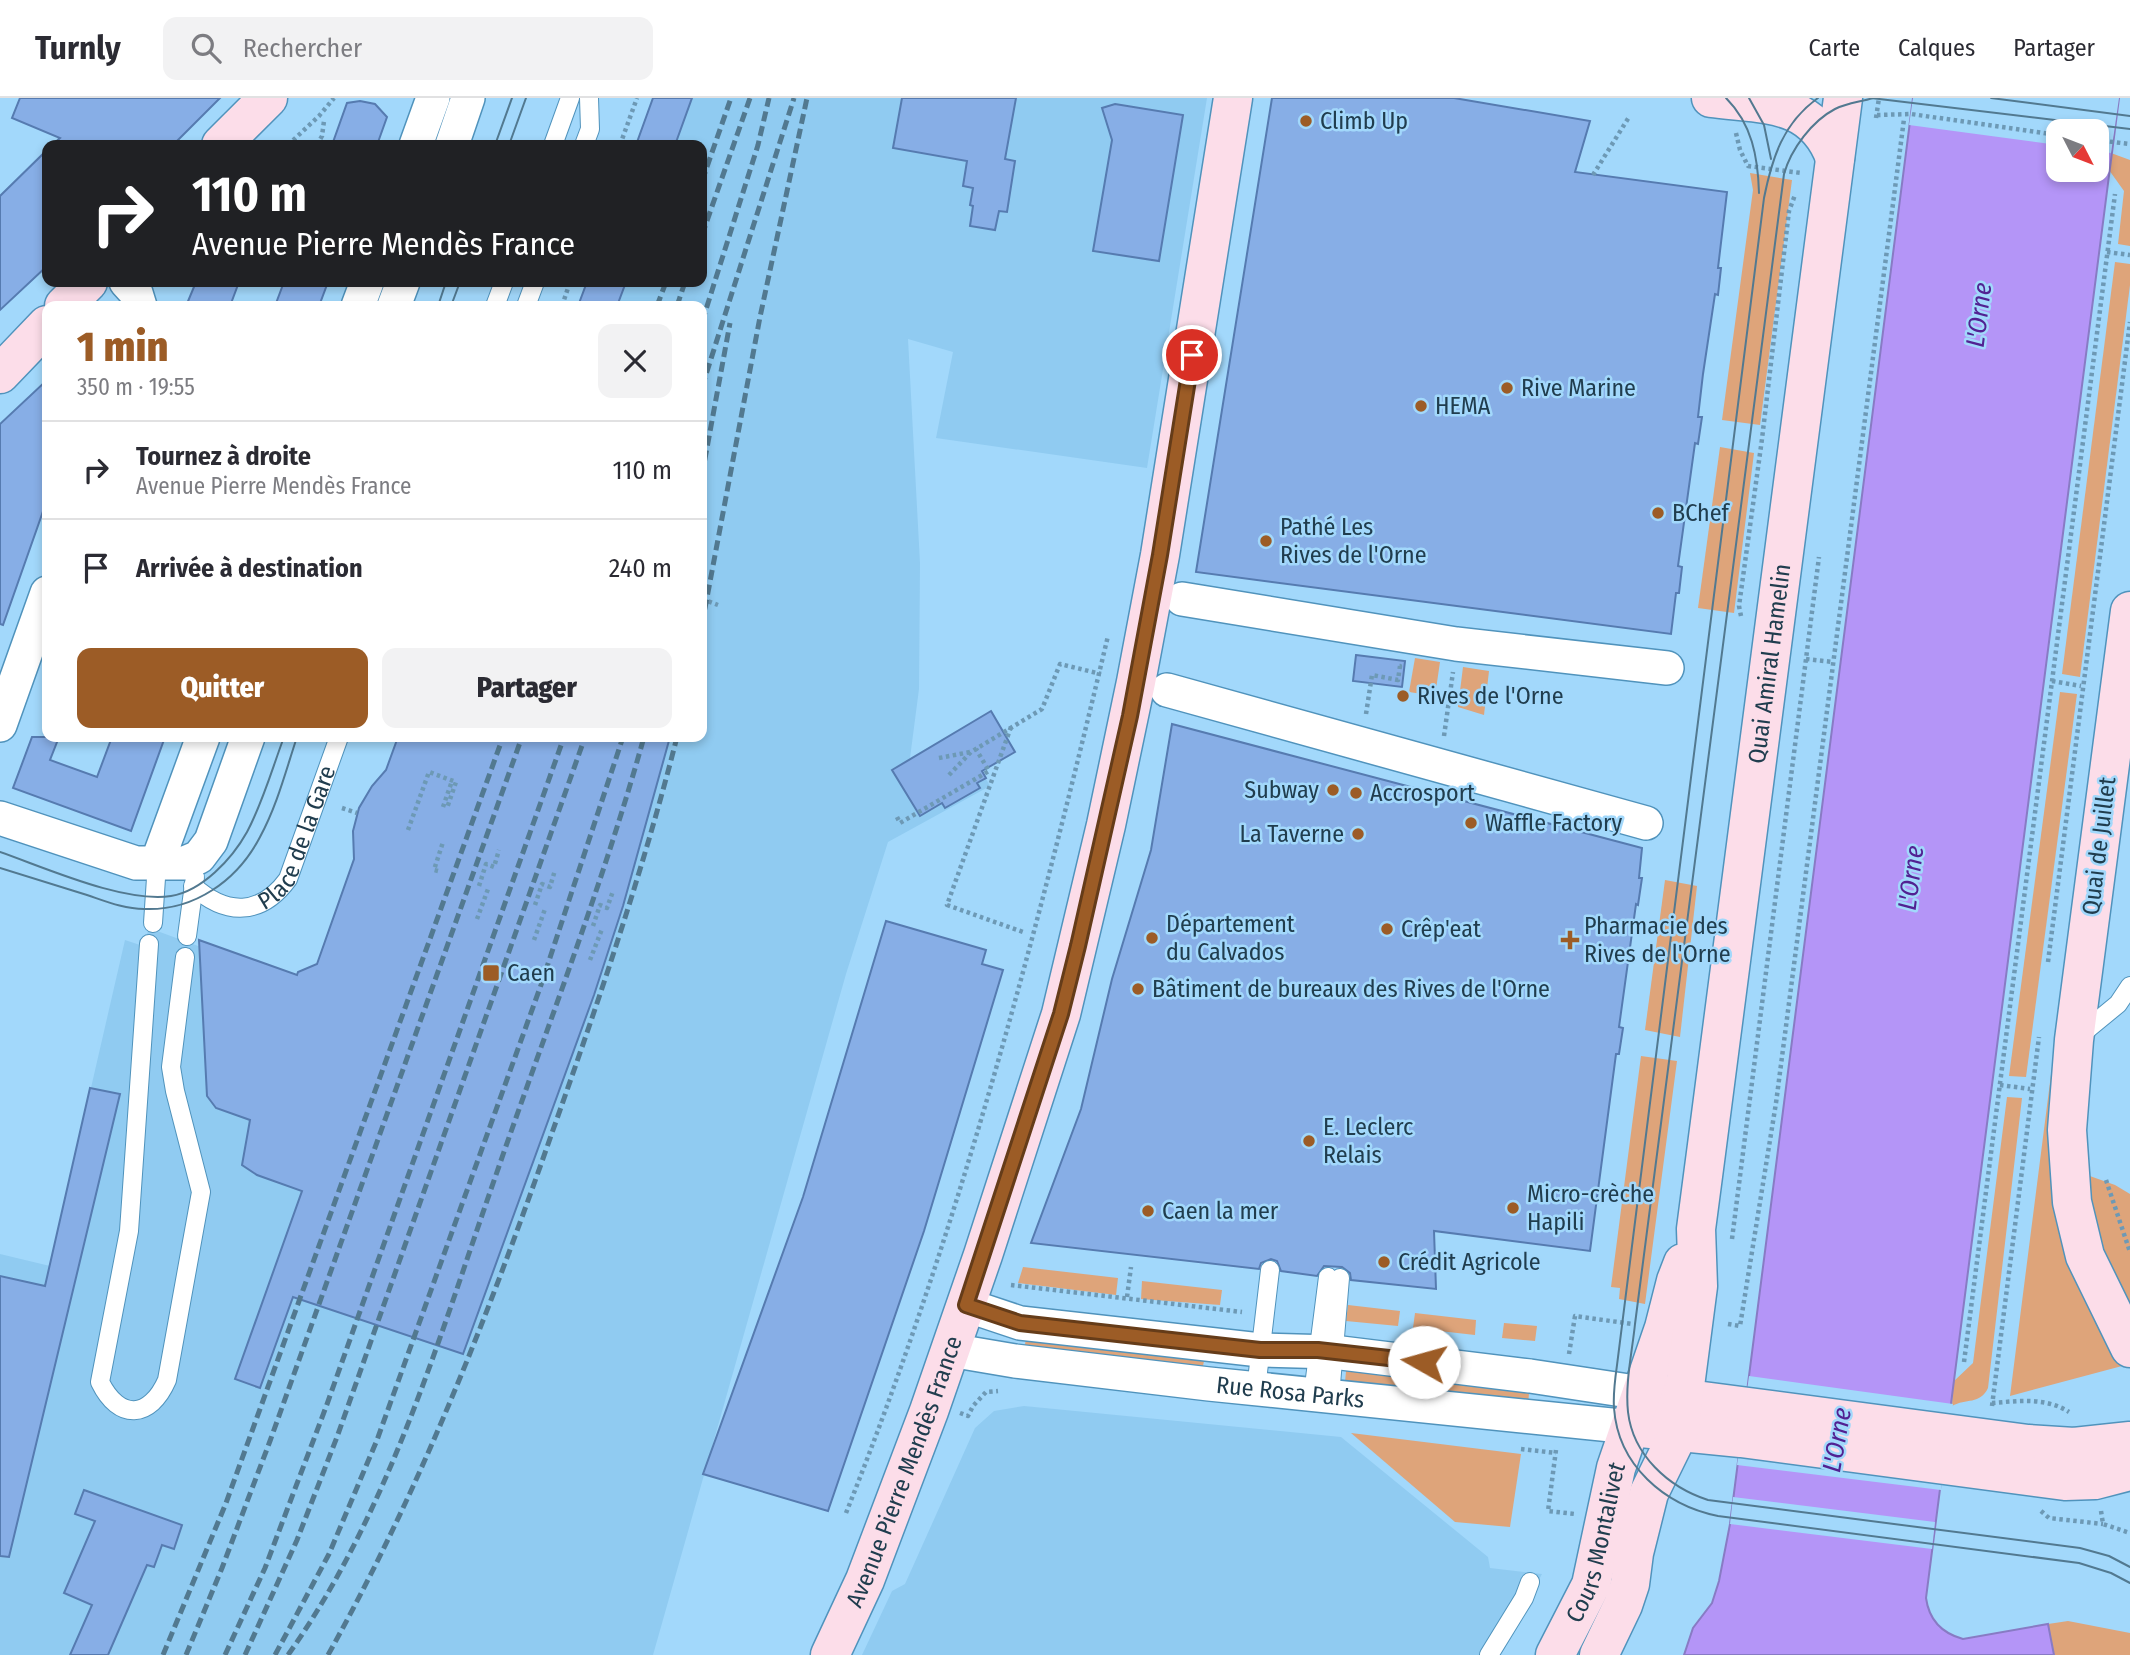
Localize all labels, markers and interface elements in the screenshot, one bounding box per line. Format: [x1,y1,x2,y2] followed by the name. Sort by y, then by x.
[163,17,653,80] search box
[35,28,121,68] text: Turnly
[187,29,225,67] icon: search
[243,33,362,64] text: Rechercher
[1809,34,1860,62] text: Carte
[1898,34,1975,62] text: Calques
[2013,34,2095,62] text: Partager
[1320,107,1408,135] place label: Climb Up
[1298,113,1314,129] marker: Climb Up
[2046,119,2109,182] north arrow
[2046,119,2109,182] map controls
[192,165,307,224] text: 110 m
[77,168,168,259] icon: right
[192,225,575,263] text: Avenue Pierre Mendès France
[1960,281,1998,349] water label: L'Orne
[77,322,168,372] text: 1 min
[598,324,672,398] button: close
[1162,325,1222,385] pin
[1173,336,1211,374] icon: arrive
[77,373,195,401] text: 350 m · 19:55
[1521,374,1636,402] place label: Rive Marine
[1499,380,1515,396] marker: Rive Marine
[1435,392,1491,420] place label: HEMA
[1413,398,1429,414] marker: HEMA
[136,441,311,472] text: Tournez à droite
[77,451,115,489] icon: right
[612,455,672,486] text: 110 m
[136,472,411,500] text: Avenue Pierre Mendès France
[1672,499,1731,527] place label: BChef
[1650,505,1666,521] marker: BChef
[1280,513,1427,569] place label: Pathé Les Rives de l'Orne
[1258,533,1274,549] marker: Pathé Les Rives de l'Orne
[77,549,115,587] icon: arrive
[136,553,363,584] text: Arrivée à destination
[609,553,672,584] text: 240 m
[1743,562,1796,765] street label: Quai Amiral Hamelin
[77,648,368,728] button: Quitter
[382,648,672,728] button: Partager
[1417,682,1564,710] place label: Rives de l'Orne
[1395,688,1411,704] marker: Rives de l'Orne
[253,762,342,916] street label: Place de la Gare
[2077,775,2121,917] street label: Quai de Juillet
[1244,776,1319,804] place label: Subway
[1370,779,1475,807] place label: Accrosport
[1325,782,1341,798] marker: Subway
[1348,785,1364,801] marker: Accrosport
[1485,809,1622,837] place label: Waffle Factory
[1463,815,1479,831] marker: Waffle Factory
[1240,820,1344,848] place label: La Taverne
[1350,826,1366,842] marker: La Taverne
[1892,844,1930,912] water label: L'Orne
[1166,910,1295,966] place label: Département du Calvados
[1584,912,1731,968] place label: Pharmacie des Rives de l'Orne
[1401,915,1481,943] place label: Crêp'eat
[1379,921,1395,937] marker: Crêp'eat
[1144,930,1160,946] marker: Département du Calvados
[1562,932,1578,948] marker: Pharmacie des Rives de l'Orne
[507,959,555,987] place label: Caen
[481,963,501,983] marker: Caen
[1152,975,1550,1003] place label: Bâtiment de bureaux des Rives de l'Orne
[1130,981,1146,997] marker: Bâtiment de bureaux des Rives de l'Orne
[1323,1113,1413,1169] place label: E. Leclerc Relais
[1301,1133,1317,1149] marker: E. Leclerc Relais
[1527,1180,1654,1236] place label: Micro-crèche Hapili
[1162,1197,1279,1225] place label: Caen la mer
[1505,1200,1521,1216] marker: Micro-crèche Hapili
[1140,1203,1156,1219] marker: Caen la mer
[1398,1248,1541,1276] place label: Crédit Agricole
[1376,1254,1392,1270] marker: Crédit Agricole
[1387,1325,1461,1399] position arrow
[840,1332,968,1612] street label: Avenue Pierre Mendès France
[1215,1371,1366,1414] street label: Rue Rosa Parks
[1816,1405,1858,1475] water label: L'Orne
[1560,1458,1631,1627] street label: Cours Montalivet

